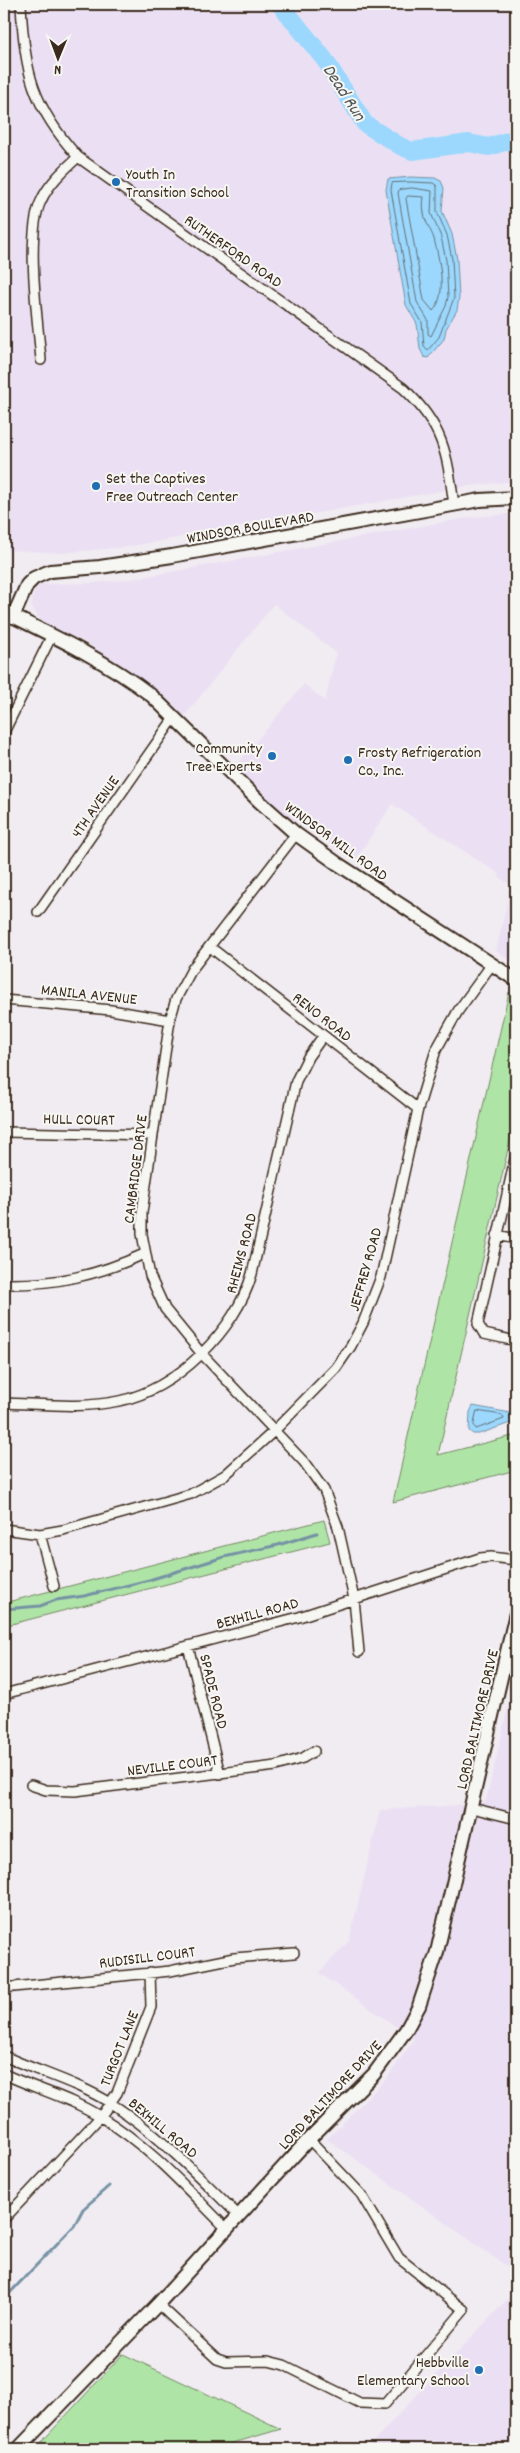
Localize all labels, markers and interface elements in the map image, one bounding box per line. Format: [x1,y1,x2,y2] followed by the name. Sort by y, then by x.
[32,32,82,82] north arrow
[54,59,61,79] text: N
[315,60,371,127] water label: Dead Run
[126,164,229,205] place label: Youth In Transition School
[110,176,122,188] marker: Youth In Transition School
[179,210,286,294] street label: RUTHERFORD ROAD
[106,468,238,509] place label: Set the Captives Free Outreach Center
[90,480,102,492] marker: Set the Captives Free Outreach Center
[185,506,316,551] street label: WINDSOR BOULEVARD
[186,738,263,779] place label: Community Tree Experts
[358,742,481,783] place label: Frosty Refrigeration Co., Inc.
[266,750,278,762] marker: Community Tree Experts
[342,754,354,766] marker: Frosty Refrigeration Co., Inc.
[66,771,126,843] street label: 4TH AVENUE
[279,797,392,887] street label: WINDSOR MILL ROAD
[40,979,139,1012] street label: MANILA AVENUE
[287,987,356,1049] street label: RENO ROAD
[43,1108,116,1133] street label: HULL COURT
[118,1113,155,1225] street label: CAMBRIDGE DRIVE
[221,1211,264,1296] street label: RHEIMS ROAD
[344,1225,389,1314] street label: JEFFREY ROAD
[214,1592,301,1636] street label: BEXHILL ROAD
[451,1647,506,1792] street label: LORD BALTIMORE DRIVE
[192,1652,233,1731] street label: SPADE ROAD
[126,1749,219,1783] street label: NEVILLE COURT
[98,1941,197,1976] street label: RUDISILL COURT
[95,2007,146,2090] street label: TURGOT LANE
[274,2035,388,2156] street label: LORD BALTIMORE DRIVE
[123,2093,202,2165] street label: BEXHILL ROAD
[357,2352,469,2393] place label: Hebbville Elementary School
[473,2364,485,2376] marker: Hebbville Elementary School

